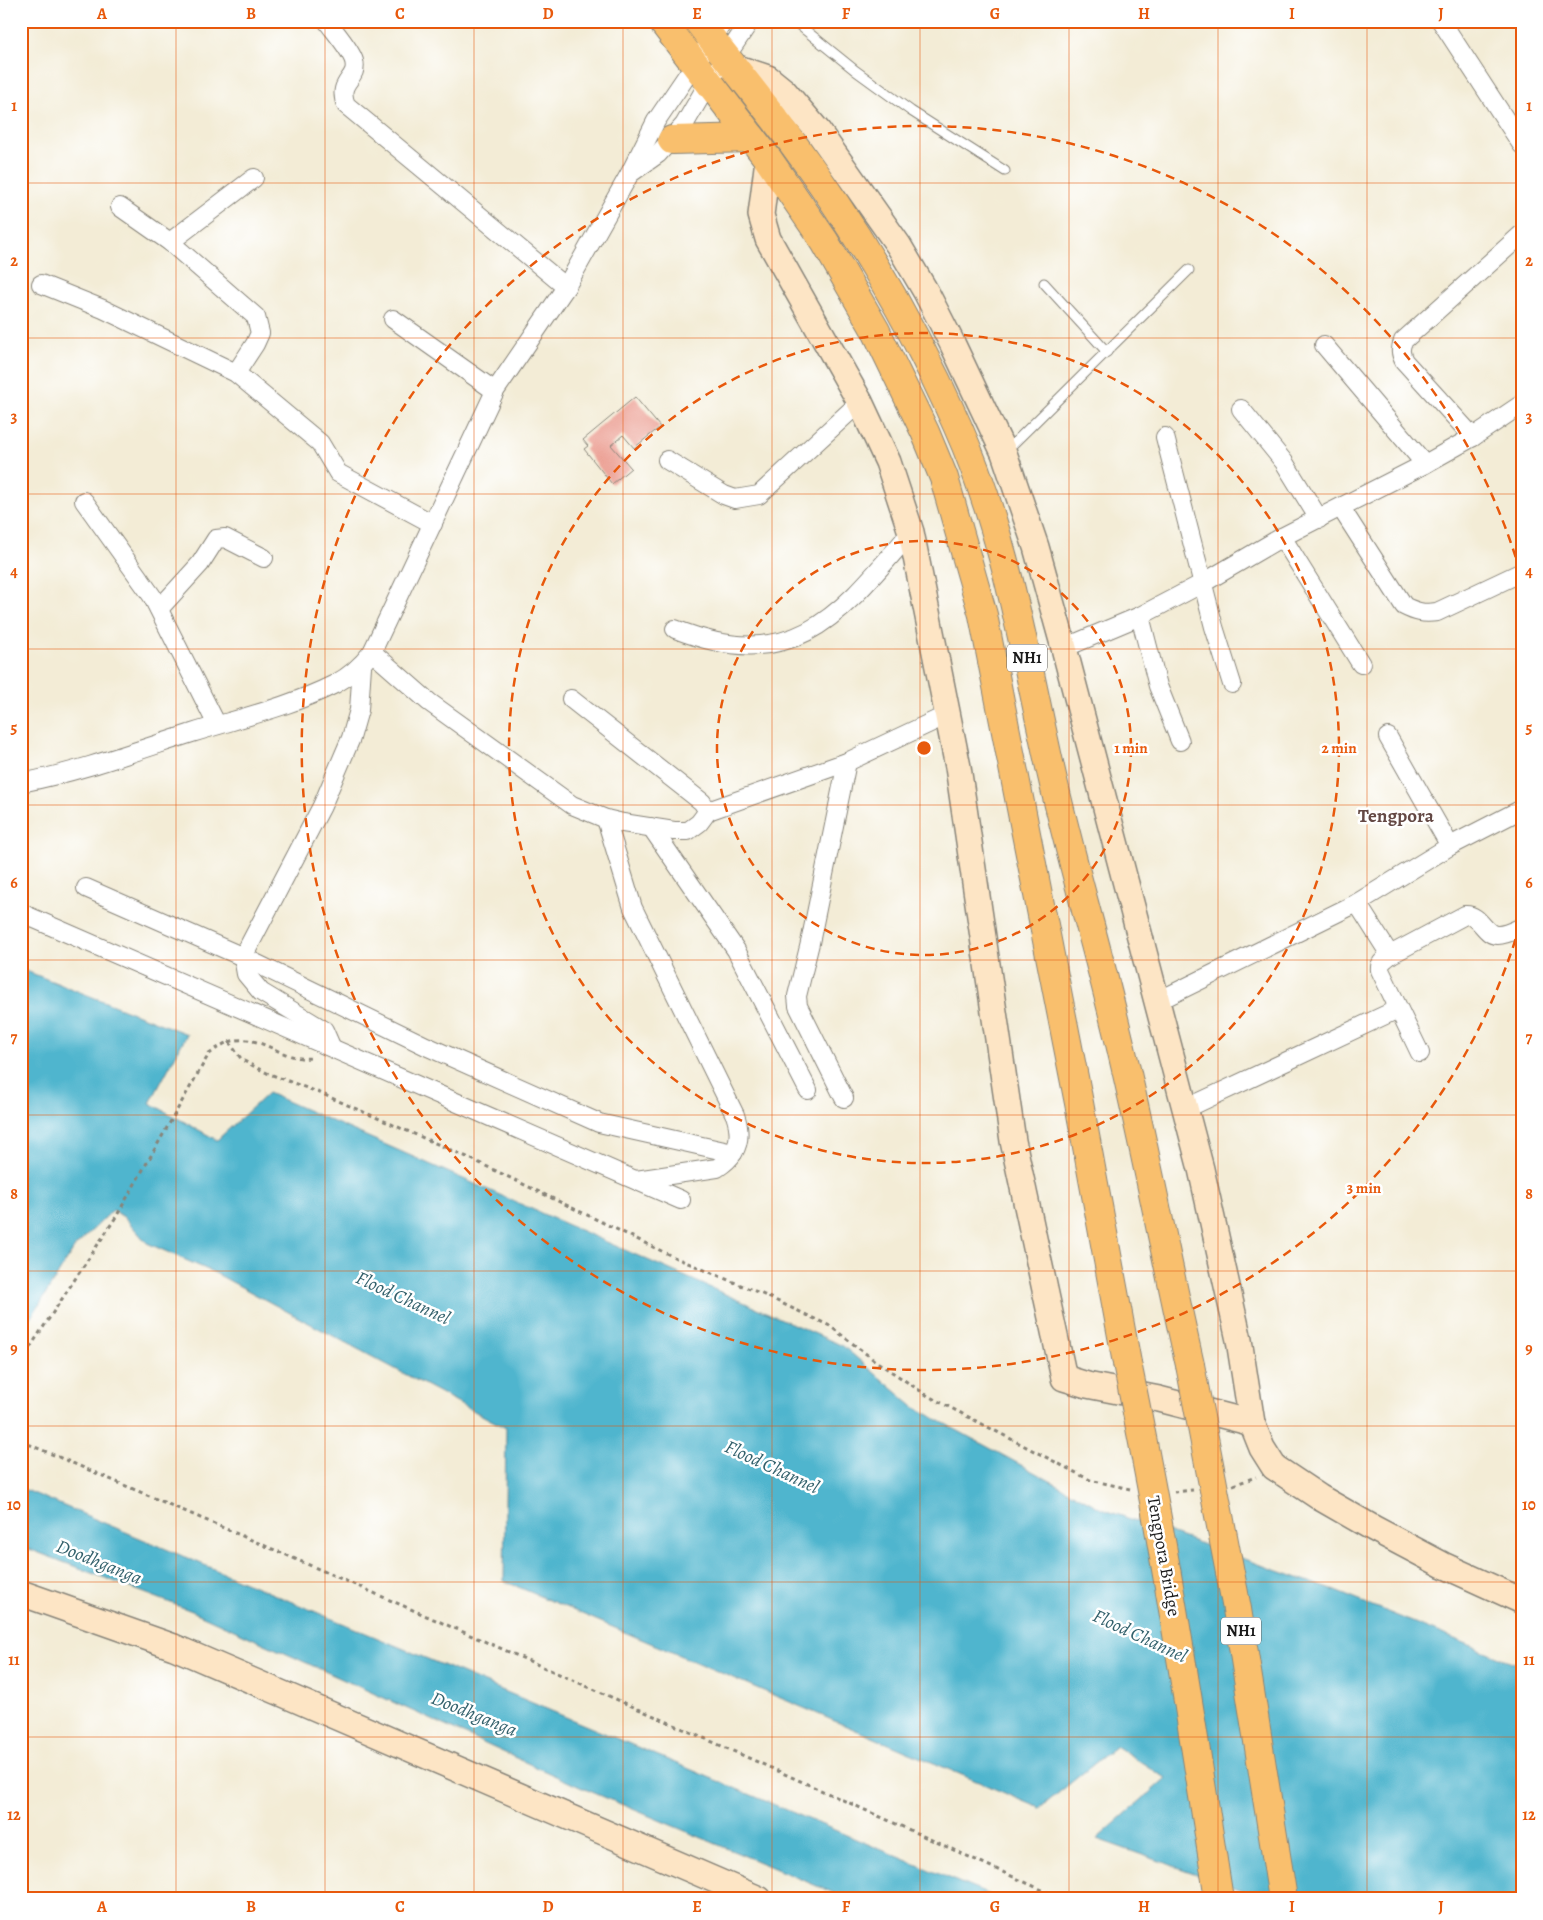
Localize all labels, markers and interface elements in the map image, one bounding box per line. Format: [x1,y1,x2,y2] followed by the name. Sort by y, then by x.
[96,3,108,25] text: A
[246,3,256,25] text: B
[395,3,405,25] text: C
[542,3,554,25] text: D
[692,3,702,25] text: E
[842,3,851,25] text: F
[990,3,1000,25] text: G
[1138,3,1150,25] text: H
[1289,3,1295,25] text: I
[1438,3,1444,25] text: J
[11,95,17,117] text: 1
[1526,95,1532,117] text: 1
[10,250,18,272] text: 2
[1525,250,1533,272] text: 2
[11,406,18,428] text: 3
[1526,406,1533,428] text: 3
[10,561,18,583] text: 4
[1525,561,1533,583] text: 4
[1007,644,1047,671] road number: NH1
[11,717,18,739] text: 5
[1526,717,1533,739] text: 5
[1114,738,1148,758] text: 1 min
[1321,738,1357,758] text: 2 min
[915,739,933,757] centre of rings
[1358,803,1435,829] district label: Tengpora
[10,872,18,894] text: 6
[1525,872,1533,894] text: 6
[11,1027,18,1049] text: 7
[1526,1027,1533,1049] text: 7
[1347,1178,1382,1198] text: 3 min
[10,1183,18,1205] text: 8
[1525,1183,1533,1205] text: 8
[352,1265,455,1331] water label: Flood Channel
[10,1338,18,1360] text: 9
[1525,1338,1533,1360] text: 9
[721,1434,824,1500] water label: Flood Channel
[7,1494,21,1516] text: 10
[1142,1494,1186,1618] street label: Tengpora Bridge
[1522,1494,1536,1516] text: 10
[52,1533,146,1591] water label: Doodhganga
[1089,1603,1192,1669] water label: Flood Channel
[1221,1618,1261,1644] road number: NH1
[8,1649,20,1671] text: 11
[1523,1649,1535,1671] text: 11
[427,1685,521,1743] water label: Doodhganga
[7,1804,21,1826] text: 12
[1522,1804,1536,1826] text: 12
[96,1896,108,1918] text: A
[246,1896,256,1918] text: B
[395,1896,405,1918] text: C
[542,1896,554,1918] text: D
[692,1896,702,1918] text: E
[842,1896,851,1918] text: F
[990,1896,1000,1918] text: G
[1138,1896,1150,1918] text: H
[1289,1896,1295,1918] text: I
[1438,1896,1444,1918] text: J

